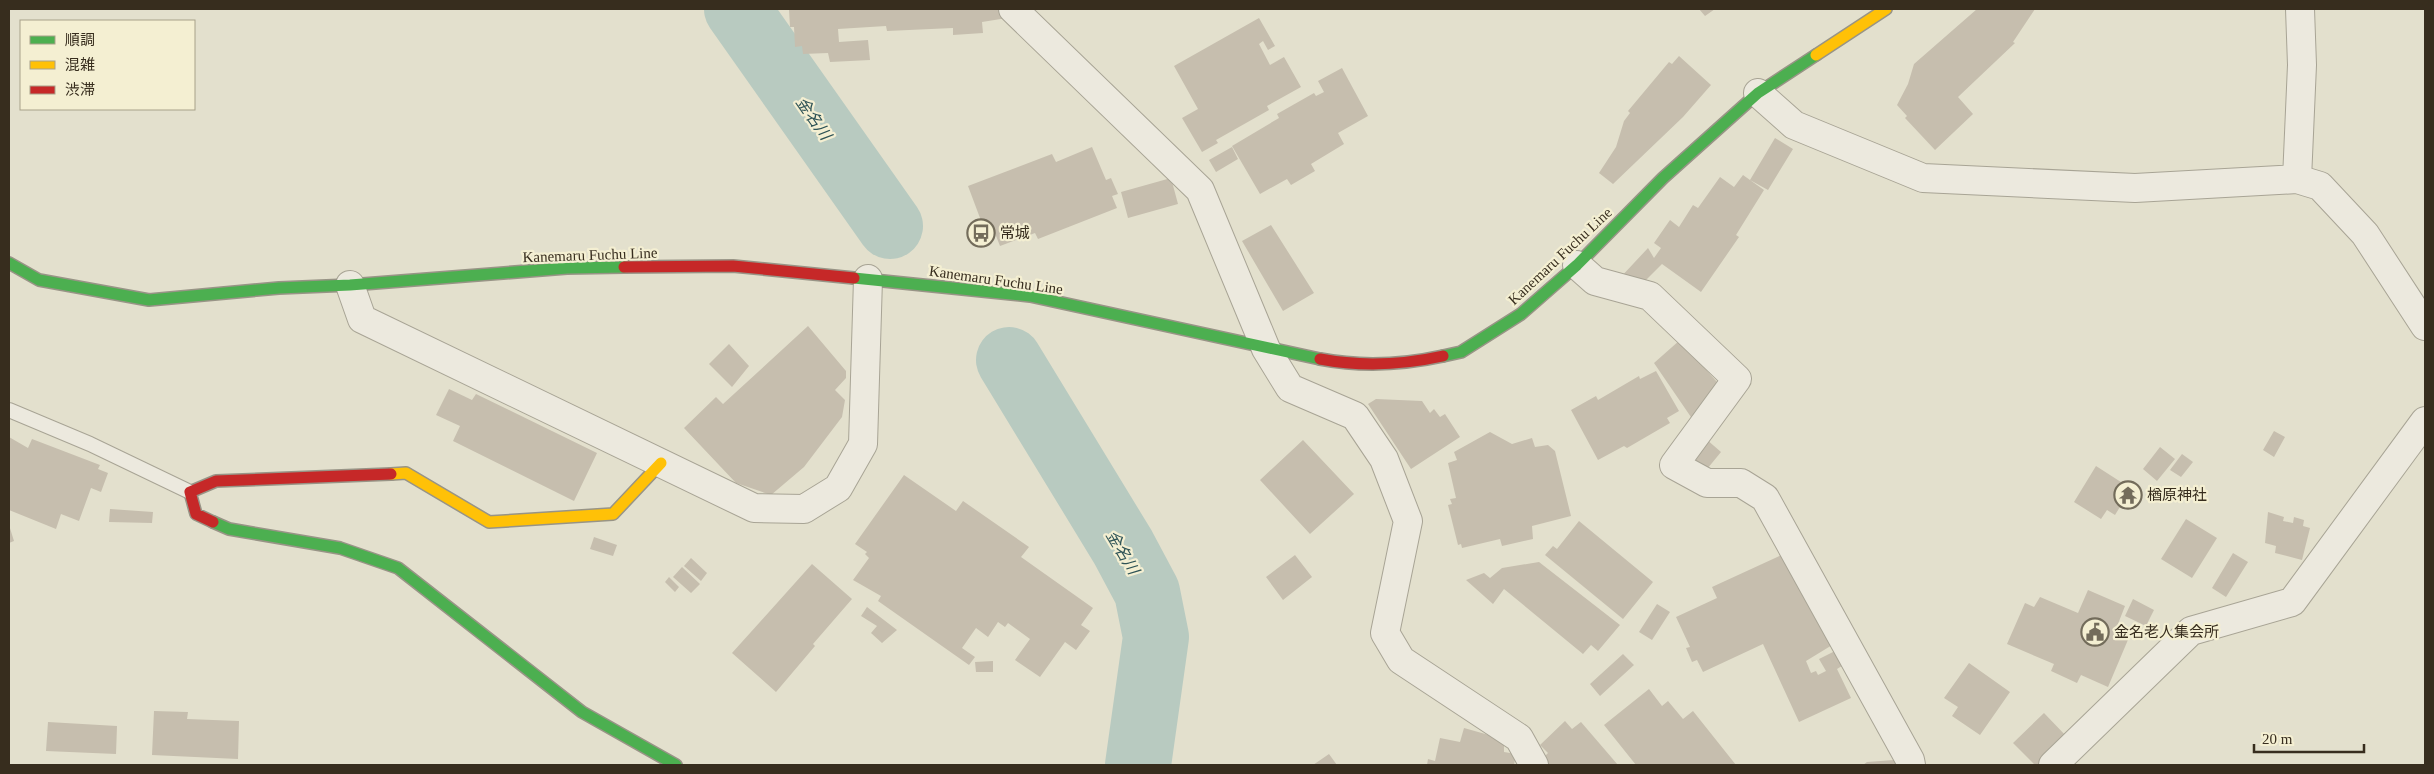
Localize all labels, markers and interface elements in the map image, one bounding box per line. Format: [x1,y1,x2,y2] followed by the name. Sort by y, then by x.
[20,20,195,110] legend
[65,32,95,48] text: 順調
[65,57,95,73] text: 混雑
[65,82,95,98] text: 渋滞
[793,94,835,144] water label: 金名川
[1505,204,1615,308] street label: Kanemaru Fuchu Line
[966,218,996,248] bus stop icon: 常城
[1000,225,1030,241] place label: 常城
[522,245,658,265] street label: Kanemaru Fuchu Line
[928,263,1064,297] street label: Kanemaru Fuchu Line
[2113,480,2143,510] temple icon: 楢原神社
[2147,487,2207,503] place label: 楢原神社
[1103,527,1143,579] water label: 金名川
[2080,617,2110,647] public building icon: 金名老人集会所
[2114,624,2219,640] place label: 金名老人集会所
[2254,722,2364,754] scale bar
[2262,731,2293,747] text: 20 m

